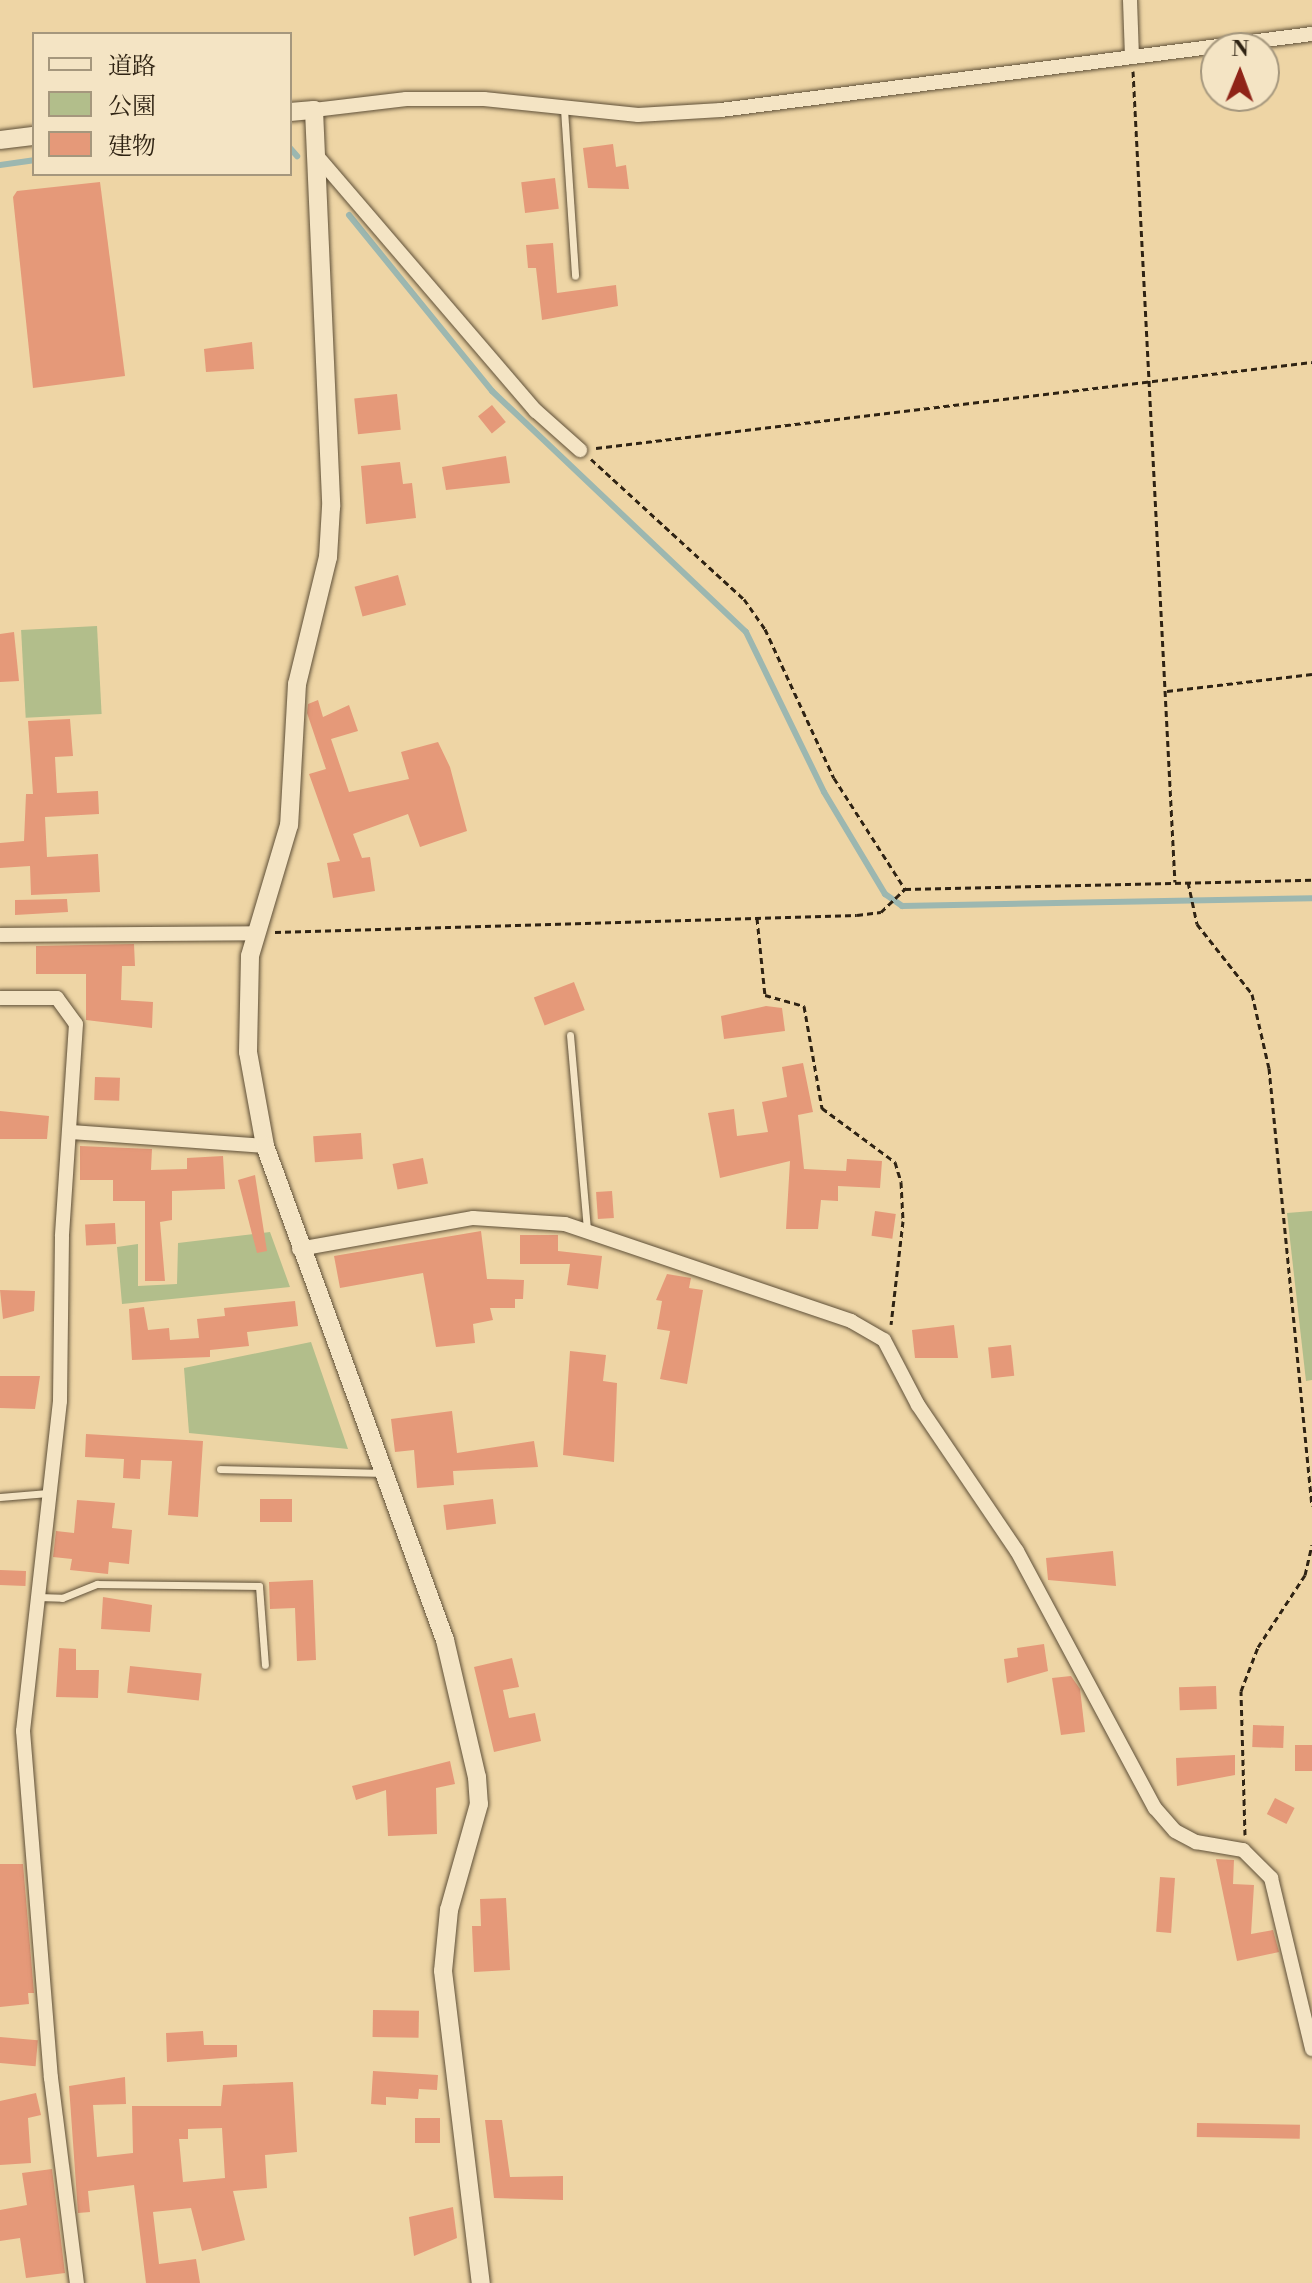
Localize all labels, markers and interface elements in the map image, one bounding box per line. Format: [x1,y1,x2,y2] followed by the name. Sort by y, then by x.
[32,32,292,176] legend
[1200,32,1280,112] north arrow
[1231,36,1249,63] text: N
[108,52,156,82] text: 道路
[108,92,156,122] text: 公園
[108,132,156,162] text: 建物

